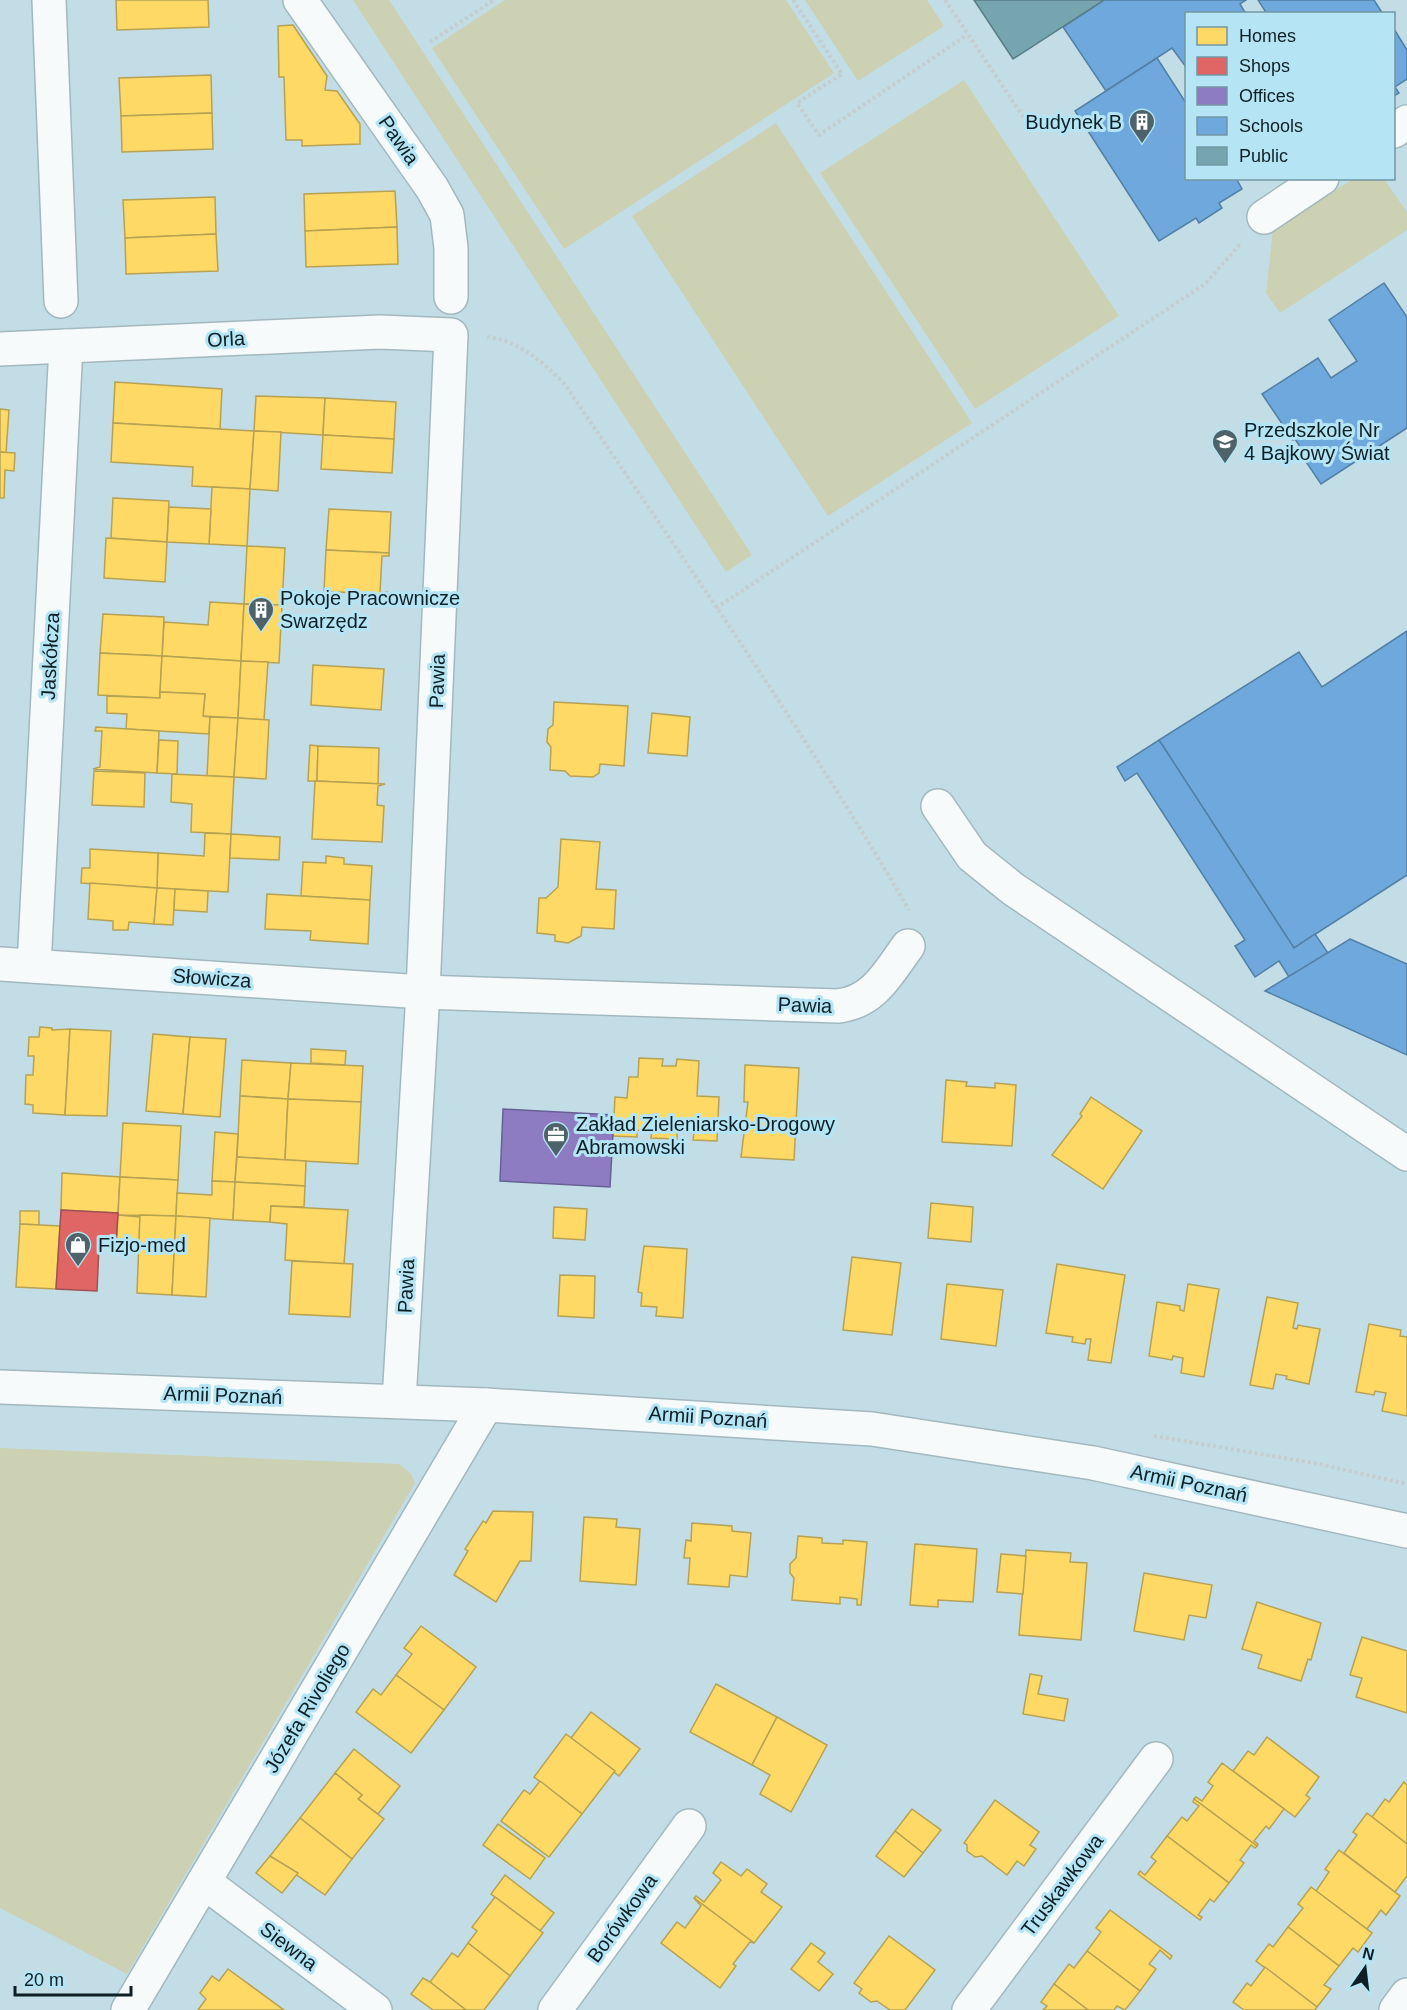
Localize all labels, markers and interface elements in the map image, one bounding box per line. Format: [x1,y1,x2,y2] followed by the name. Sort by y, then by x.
[1185,12,1395,180] legend
[1239,26,1296,46] text: Homes
[1239,56,1290,76] text: Shops
[1239,86,1295,106] text: Offices
[1127,107,1157,145] building icon: Budynek B
[374,111,424,169] street label: Pawia
[1025,111,1122,133] place label: Budynek B
[1239,116,1303,136] text: Schools
[1239,146,1288,166] text: Public
[207,327,246,351] street label: Orla
[1244,419,1390,464] place label: Przedszkole Nr 4 Bajkowy Świat
[1210,427,1240,465] school or university icon: Przedszkole Nr 4 Bajkowy Świat
[280,587,460,632] place label: Pokoje Pracownicze Swarzędz
[246,595,276,633] building icon: Pokoje Pracownicze Swarzędz
[37,611,63,700] street label: Jaskółcza
[425,653,449,709] street label: Pawia
[172,964,253,992] street label: Słowicza
[777,993,833,1017] street label: Pawia
[576,1113,835,1158] place label: Zakład Zieleniarsko-Drogowy Abramowski
[541,1120,571,1158] office icon: Zakład Zieleniarsko-Drogowy Abramowski
[63,1230,93,1268] shop icon: Fizjo-med
[98,1234,186,1256] place label: Fizjo-med
[394,1257,418,1314] street label: Pawia
[163,1382,283,1408] street label: Armii Poznań
[648,1402,768,1432] street label: Armii Poznań
[1129,1460,1249,1506] street label: Armii Poznań
[260,1639,354,1777] street label: Józefa Rivoliego
[1017,1829,1108,1940] street label: Truskawkowa
[583,1869,662,1966] street label: Borówkowa
[256,1917,323,1975] street label: Siewna
[1335,1938,1395,1998] north arrow
[1361,1944,1376,1964] text: N
[15,1959,130,1997] scale bar
[24,1970,64,1990] text: 20 m

